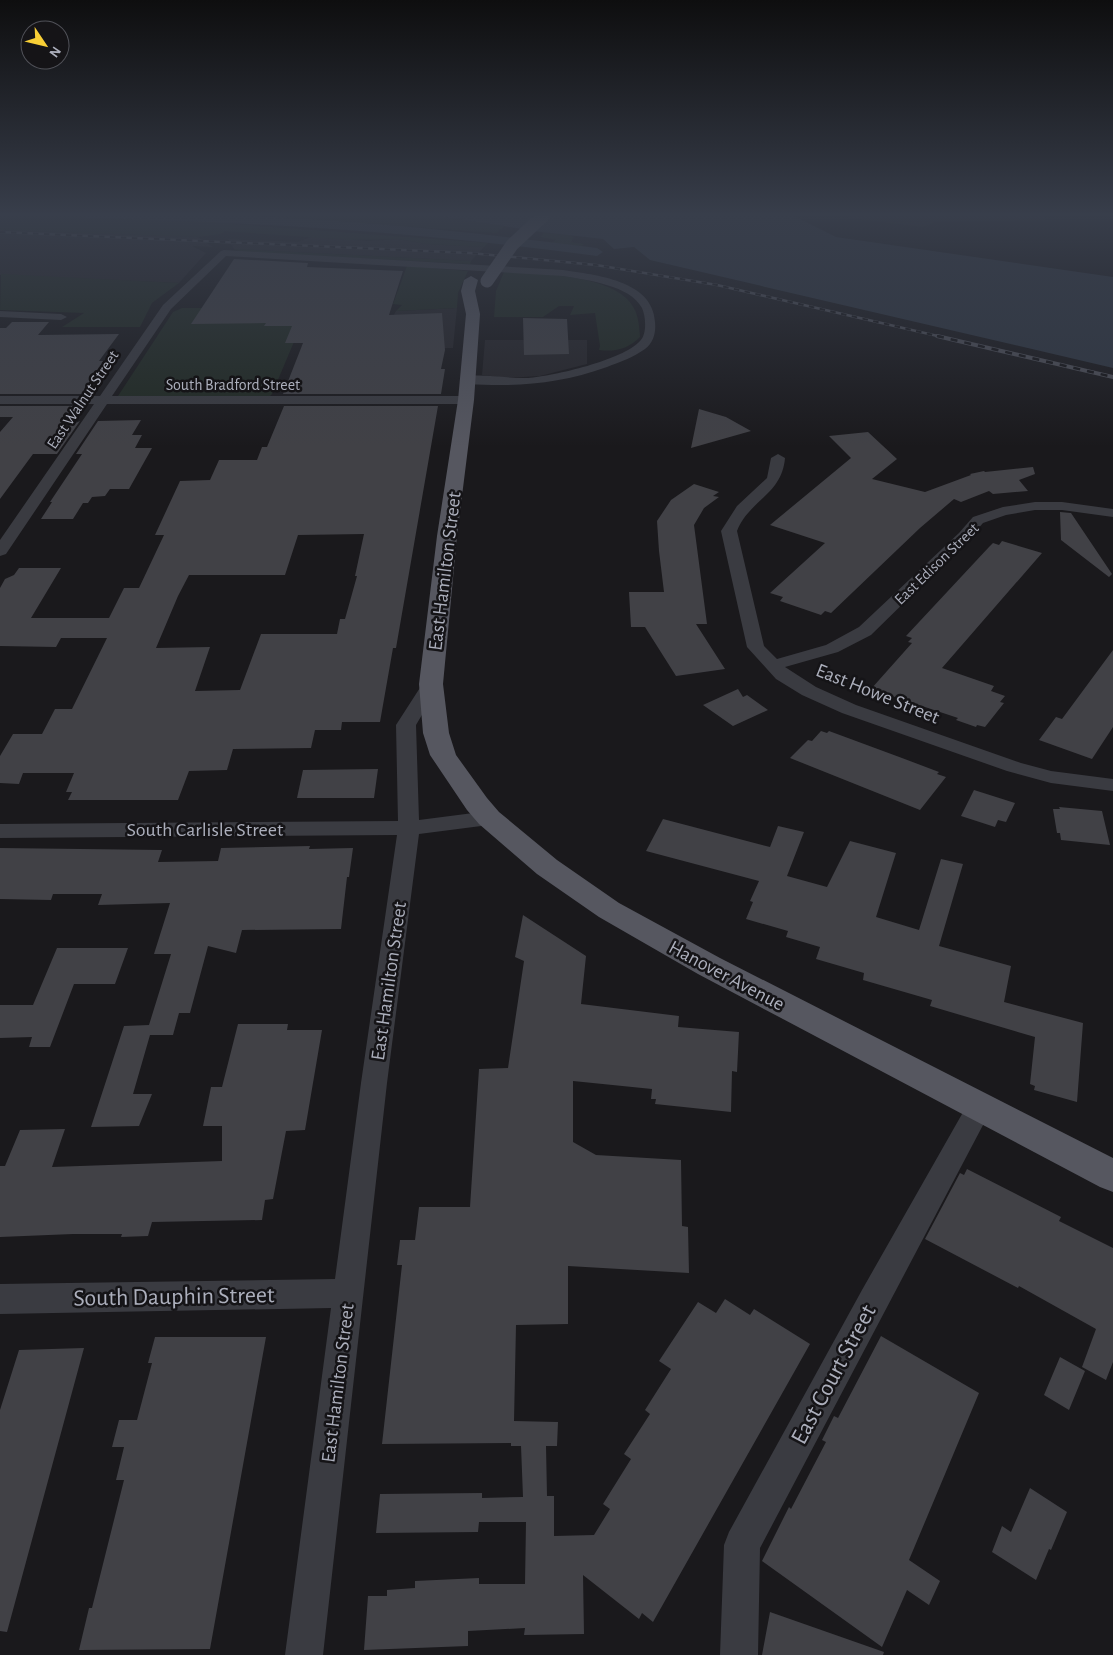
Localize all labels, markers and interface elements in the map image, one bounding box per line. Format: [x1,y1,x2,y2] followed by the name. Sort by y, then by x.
[20,20,70,70] north arrow
[46,44,63,60] text: N
[44,347,122,452] street label: East Walnut Street
[166,377,300,393] street label: South Bradford Street
[425,490,465,652] street label: East Hamilton Street
[892,520,982,608] street label: East Edison Street
[813,660,943,728] street label: East Howe Street
[127,820,284,840] street label: South Carlisle Street
[368,900,410,1062] street label: East Hamilton Street
[665,937,788,1015] street label: Hanover Avenue
[73,1283,275,1311] street label: South Dauphin Street
[787,1300,881,1448] street label: East Court Street
[318,1302,358,1464] street label: East Hamilton Street

